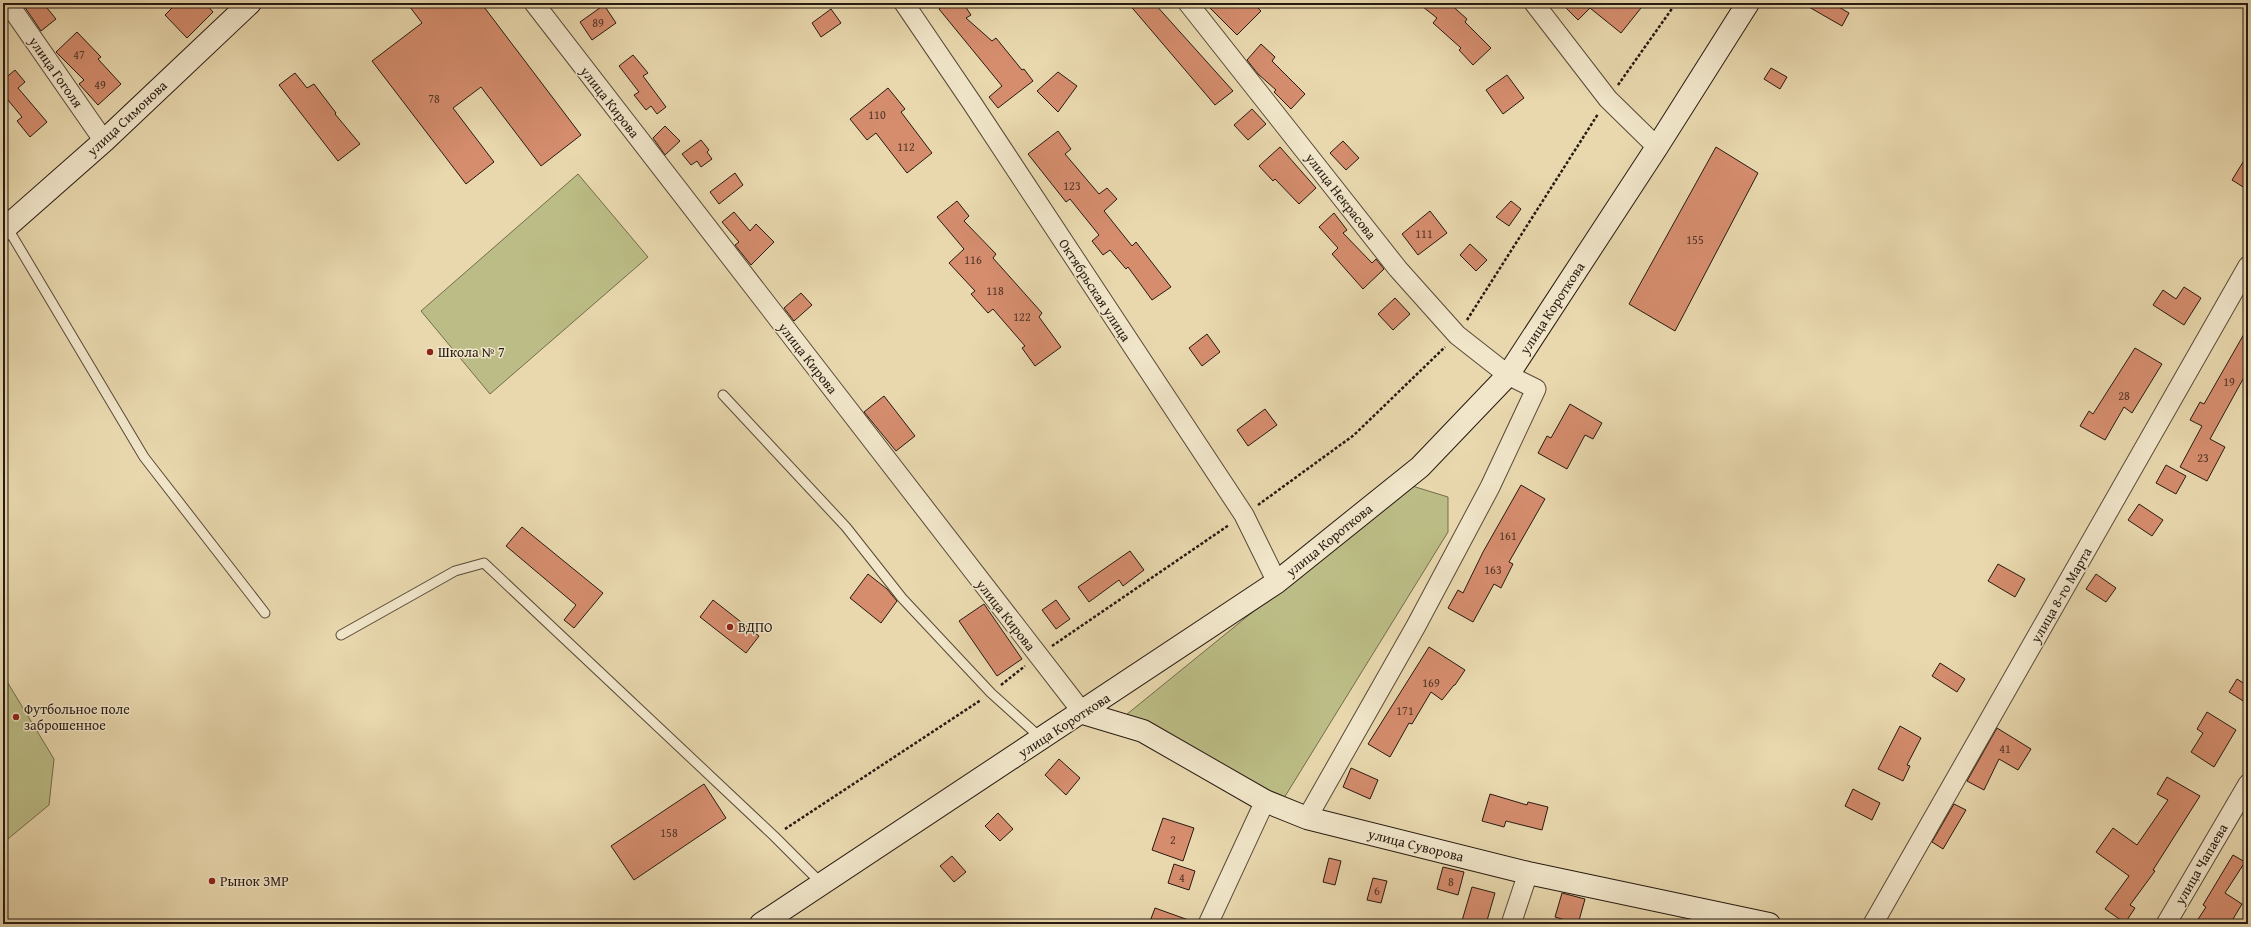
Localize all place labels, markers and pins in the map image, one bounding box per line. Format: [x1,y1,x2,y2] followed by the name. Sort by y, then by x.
[438,342,505,362] place label: Школа № 7
[425,347,435,357] marker: Школа № 7
[738,617,772,637] place label: ВДПО
[725,622,735,632] marker: ВДПО
[24,699,130,735] place label: Футбольное поле заброшенное
[11,712,21,722] marker: Футбольное поле заброшенное
[220,871,289,891] place label: Рынок ЗМР
[207,876,217,886] marker: Рынок ЗМР

